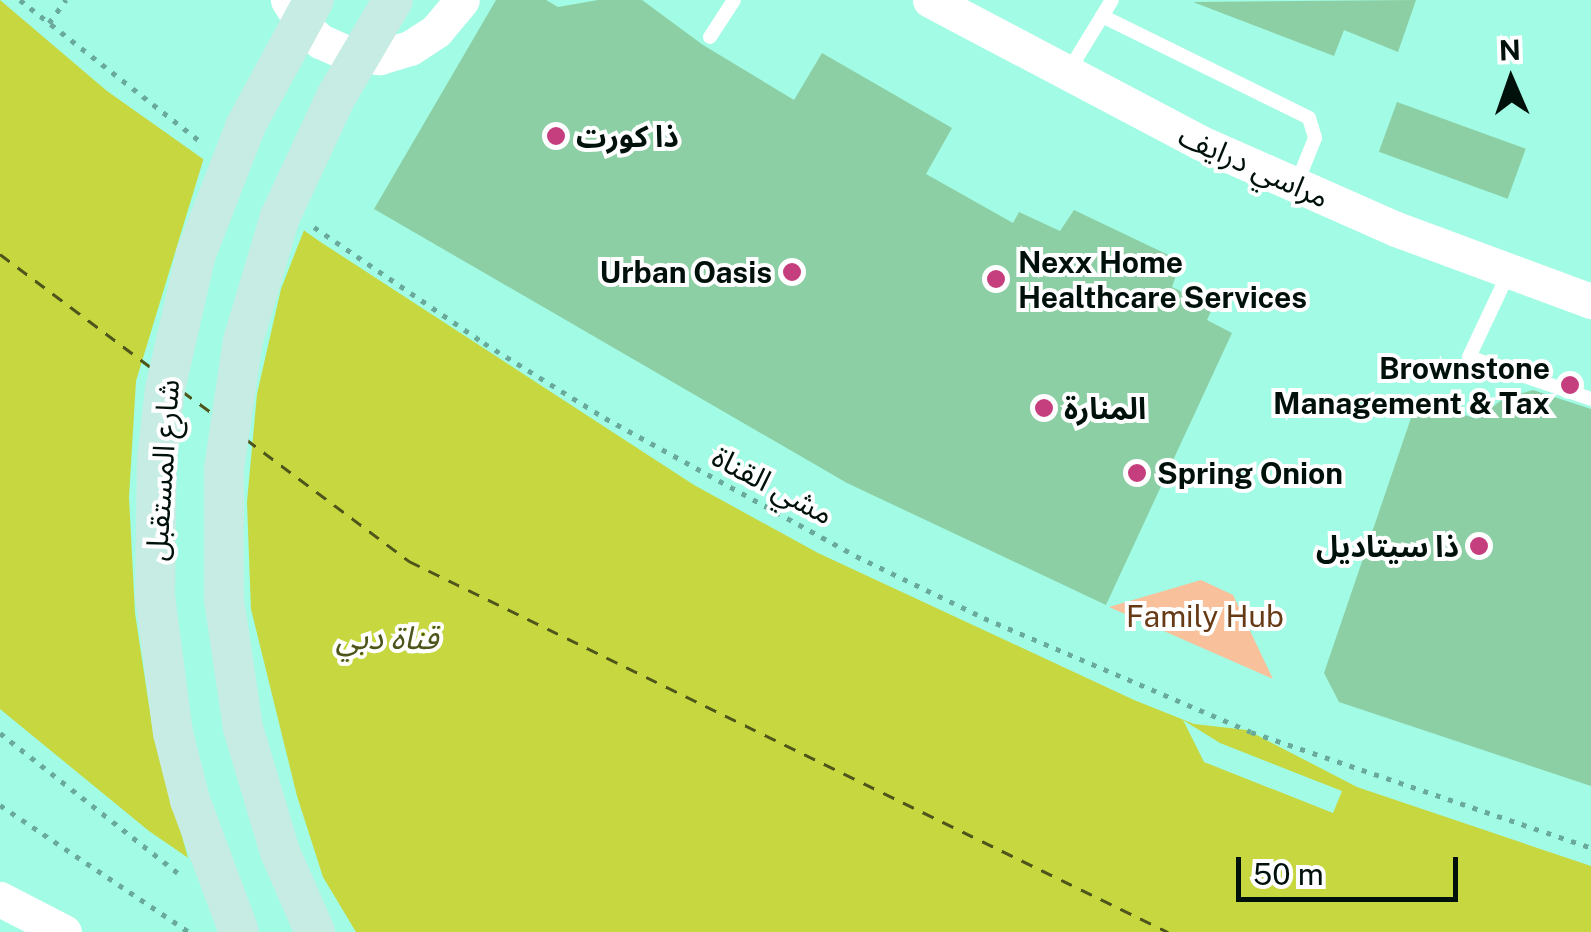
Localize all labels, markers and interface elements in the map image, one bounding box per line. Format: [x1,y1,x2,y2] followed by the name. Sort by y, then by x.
[1461,30,1561,130] north arrow
[1498,33,1521,66] text: N
[1173,117,1335,215] street label: مراسي درايف
[576,118,679,154] place label: ذا كورت
[545,125,567,147] marker: ذا كورت
[1018,244,1307,314] place label: Nexx Home Healthcare Services
[600,254,772,290] place label: Urban Oasis
[781,261,803,283] marker: Urban Oasis
[983,266,1009,292] marker: Nexx Home Healthcare Services
[1273,350,1550,420] place label: Brownstone Management & Tax
[1559,374,1581,396] marker: Brownstone Management & Tax
[138,378,186,562] street label: شارع المستقبل
[1064,390,1146,426] place label: المنارة
[1033,397,1055,419] marker: المنارة
[706,438,840,532] street label: مشي القناة
[1157,455,1343,491] place label: Spring Onion
[1126,462,1148,484] marker: Spring Onion
[1316,528,1459,564] place label: ذا سيتاديل
[1468,535,1490,557] marker: ذا سيتاديل
[1126,598,1284,634] park label: Family Hub
[336,619,438,657] water label: قناة دبي
[1241,837,1464,899] scale bar
[1253,856,1324,892] text: 50 m

